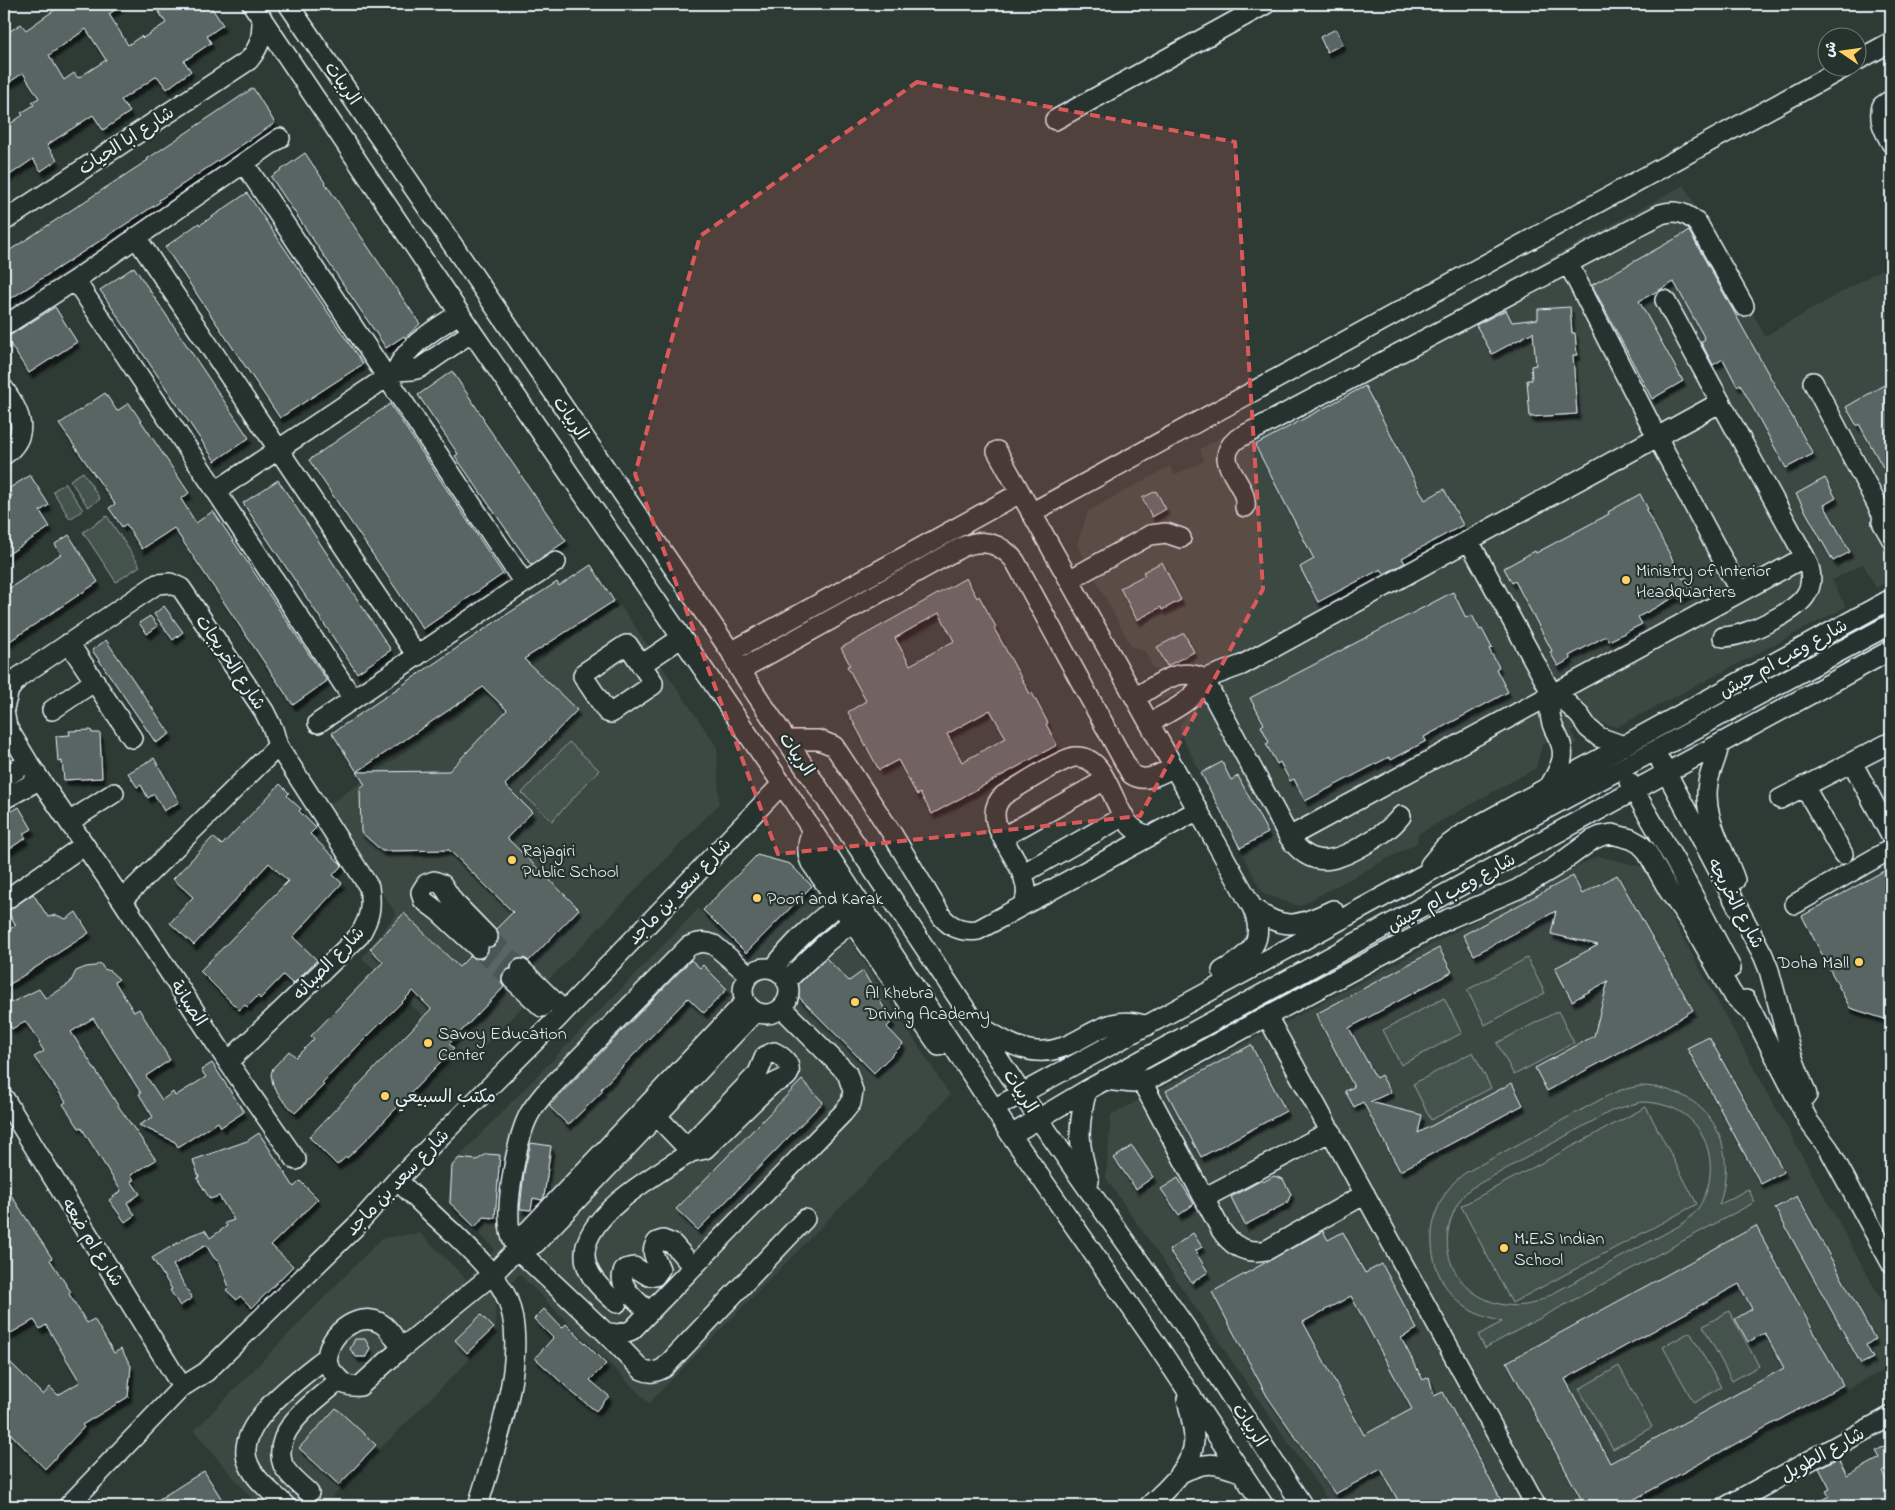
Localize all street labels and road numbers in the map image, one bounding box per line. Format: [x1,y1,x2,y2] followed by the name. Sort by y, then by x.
[317,57,366,111] street label: الربيات
[74,101,180,182] street label: شارع ابا الحيات
[545,392,593,446] street label: الربيات
[188,610,271,716] street label: شارع الخريجات
[1715,614,1853,706] street label: شارع وعب ام حيش
[771,728,819,782] street label: الربيات
[622,833,738,952] street label: شارع سعد بن ماجد
[1383,848,1521,940] street label: شارع وعب ام حيش
[1699,854,1769,954] street label: شارع الخريجه
[287,921,372,1007] street label: شارع الصبانه
[163,976,212,1032] street label: الصبانة
[995,1065,1043,1119] street label: الربيات
[340,1124,456,1243] street label: شارع سعد بن ماجد
[54,1194,129,1292] street label: شارع ام ضعه
[1224,1399,1272,1453] street label: الربيات
[1776,1422,1870,1490] street label: شارع الطويل

